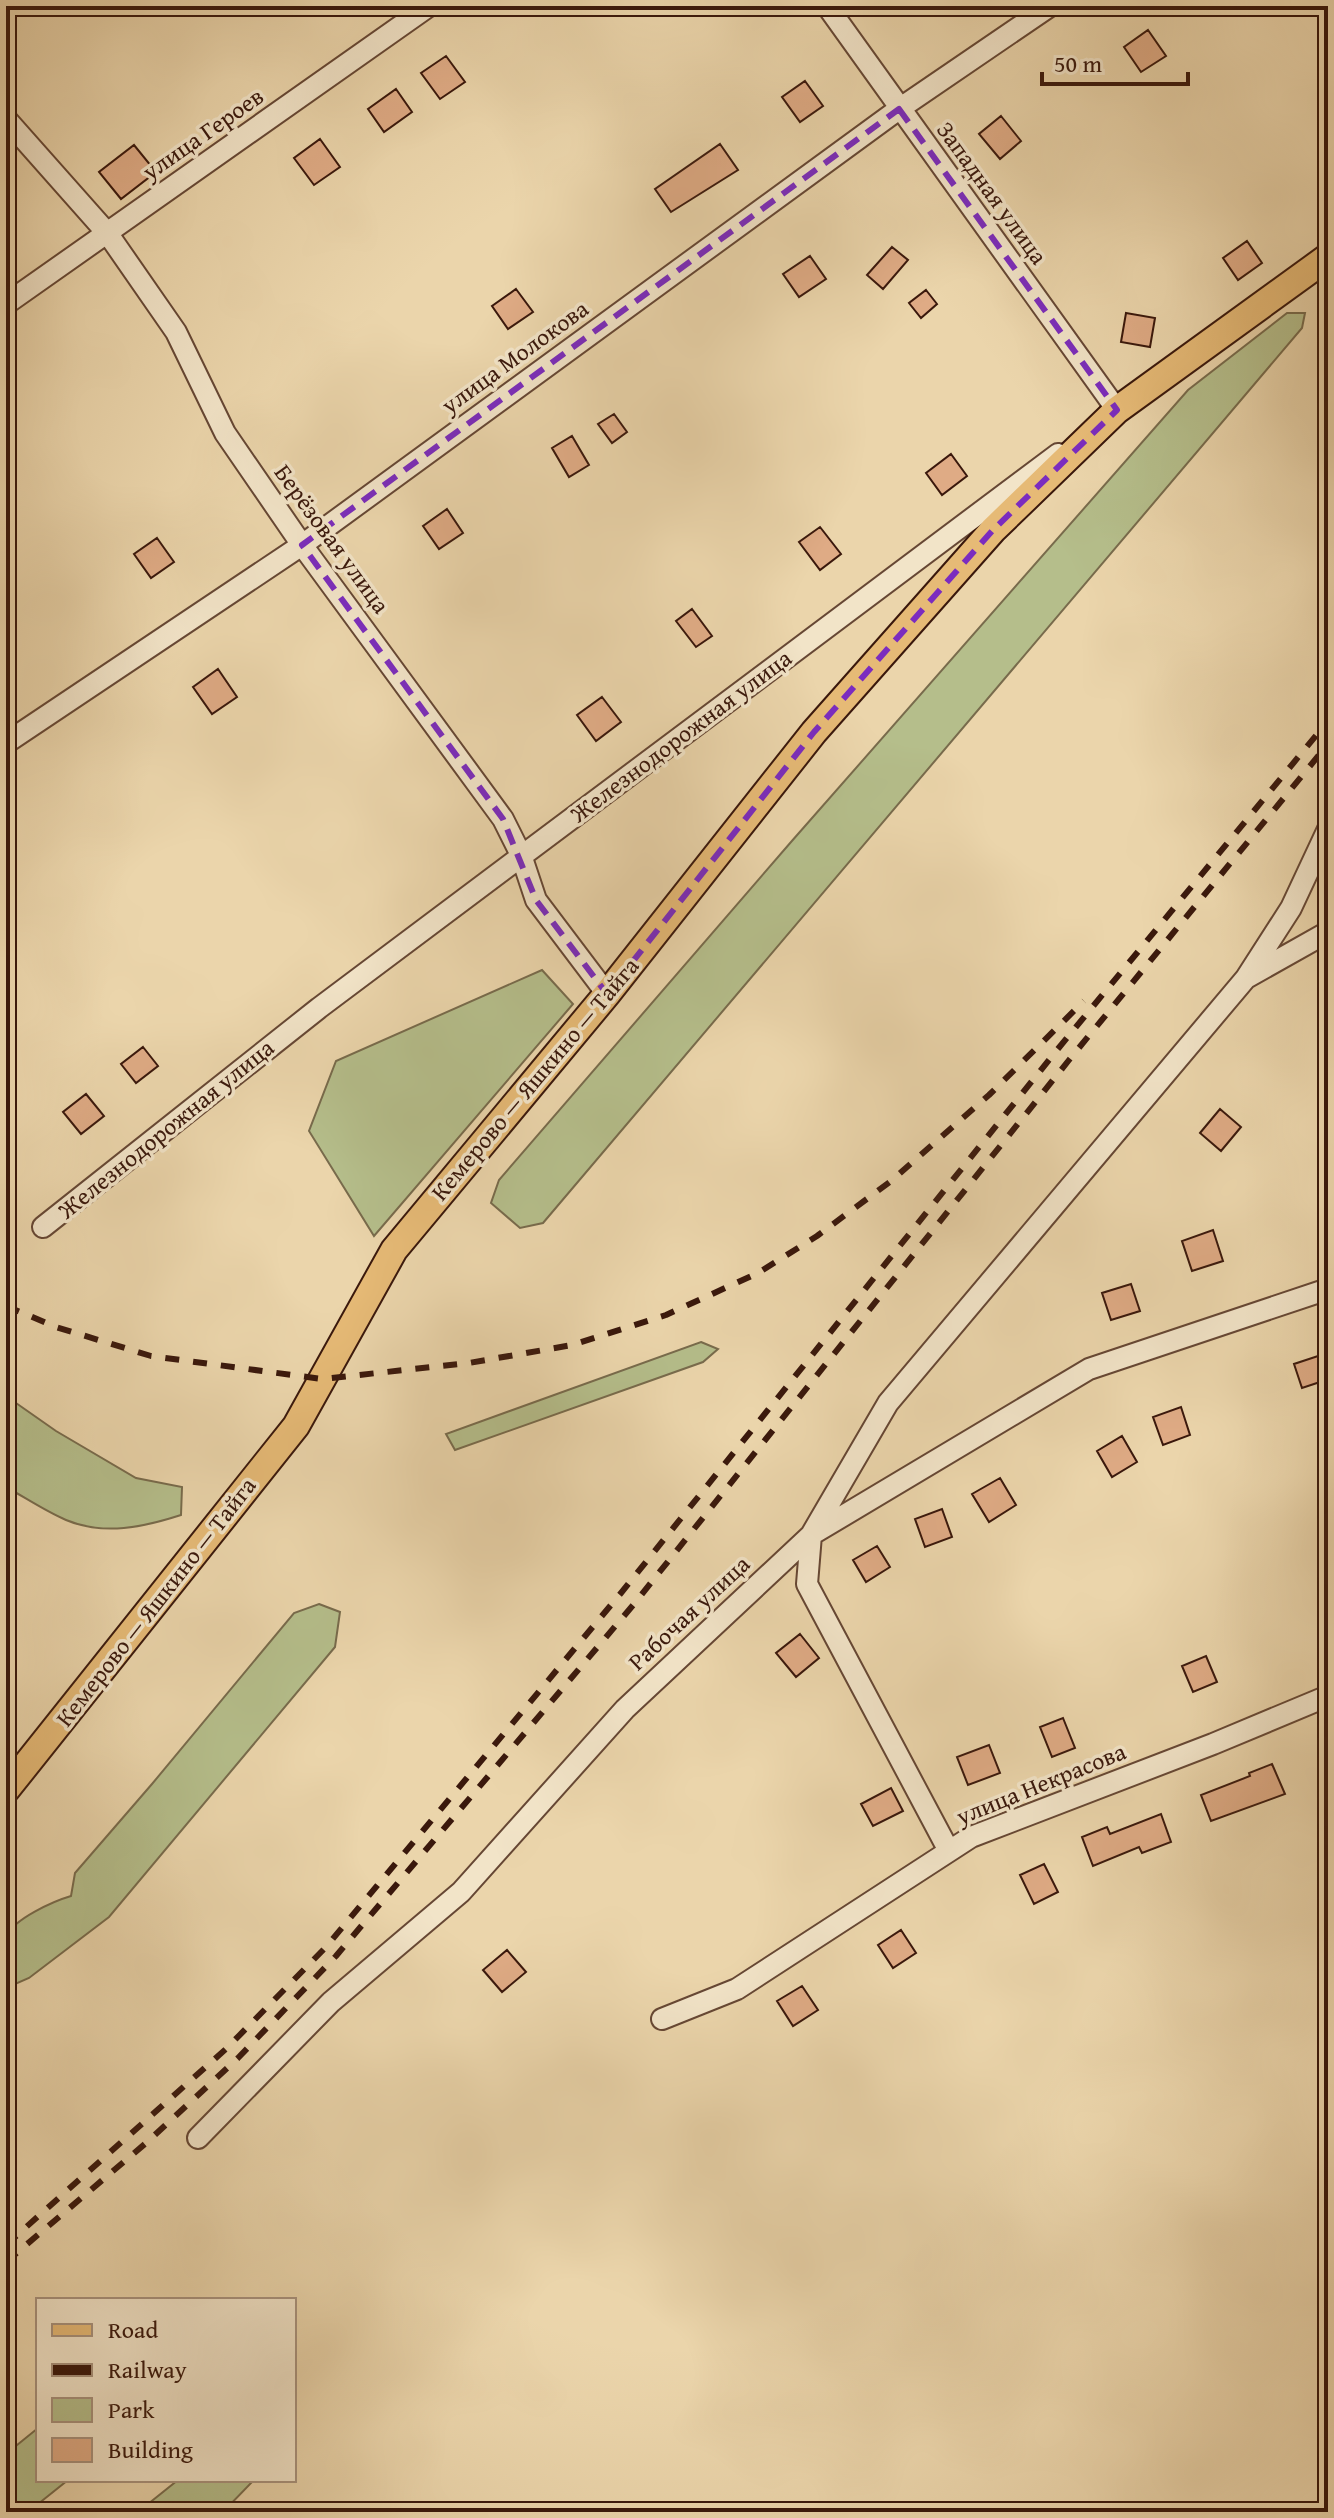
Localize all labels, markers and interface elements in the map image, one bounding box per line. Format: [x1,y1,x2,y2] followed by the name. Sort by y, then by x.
[1042,36,1188,86] scale bar
[1054,46,1102,81] text: 50 m
[134,79,271,189] street label: улица Героев
[928,114,1057,272] street label: Западная улица
[433,291,596,423] street label: улица Молокова
[266,457,399,621] street label: Берёзовая улица
[562,640,799,831] street label: Железнодорожная улица
[422,949,647,1208] street label: Кемерово — Яшкино — Тайга
[49,1030,282,1228] street label: Железнодорожная улица
[47,1469,265,1734] street label: Кемерово — Яшкино — Тайга
[620,1546,758,1678] street label: Рабочая улица
[950,1733,1131,1834] street label: улица Некрасова
[36,2298,296,2482] legend
[108,2312,158,2347] text: Road
[108,2352,187,2387] text: Railway
[108,2392,155,2427] text: Park
[108,2432,193,2467] text: Building

